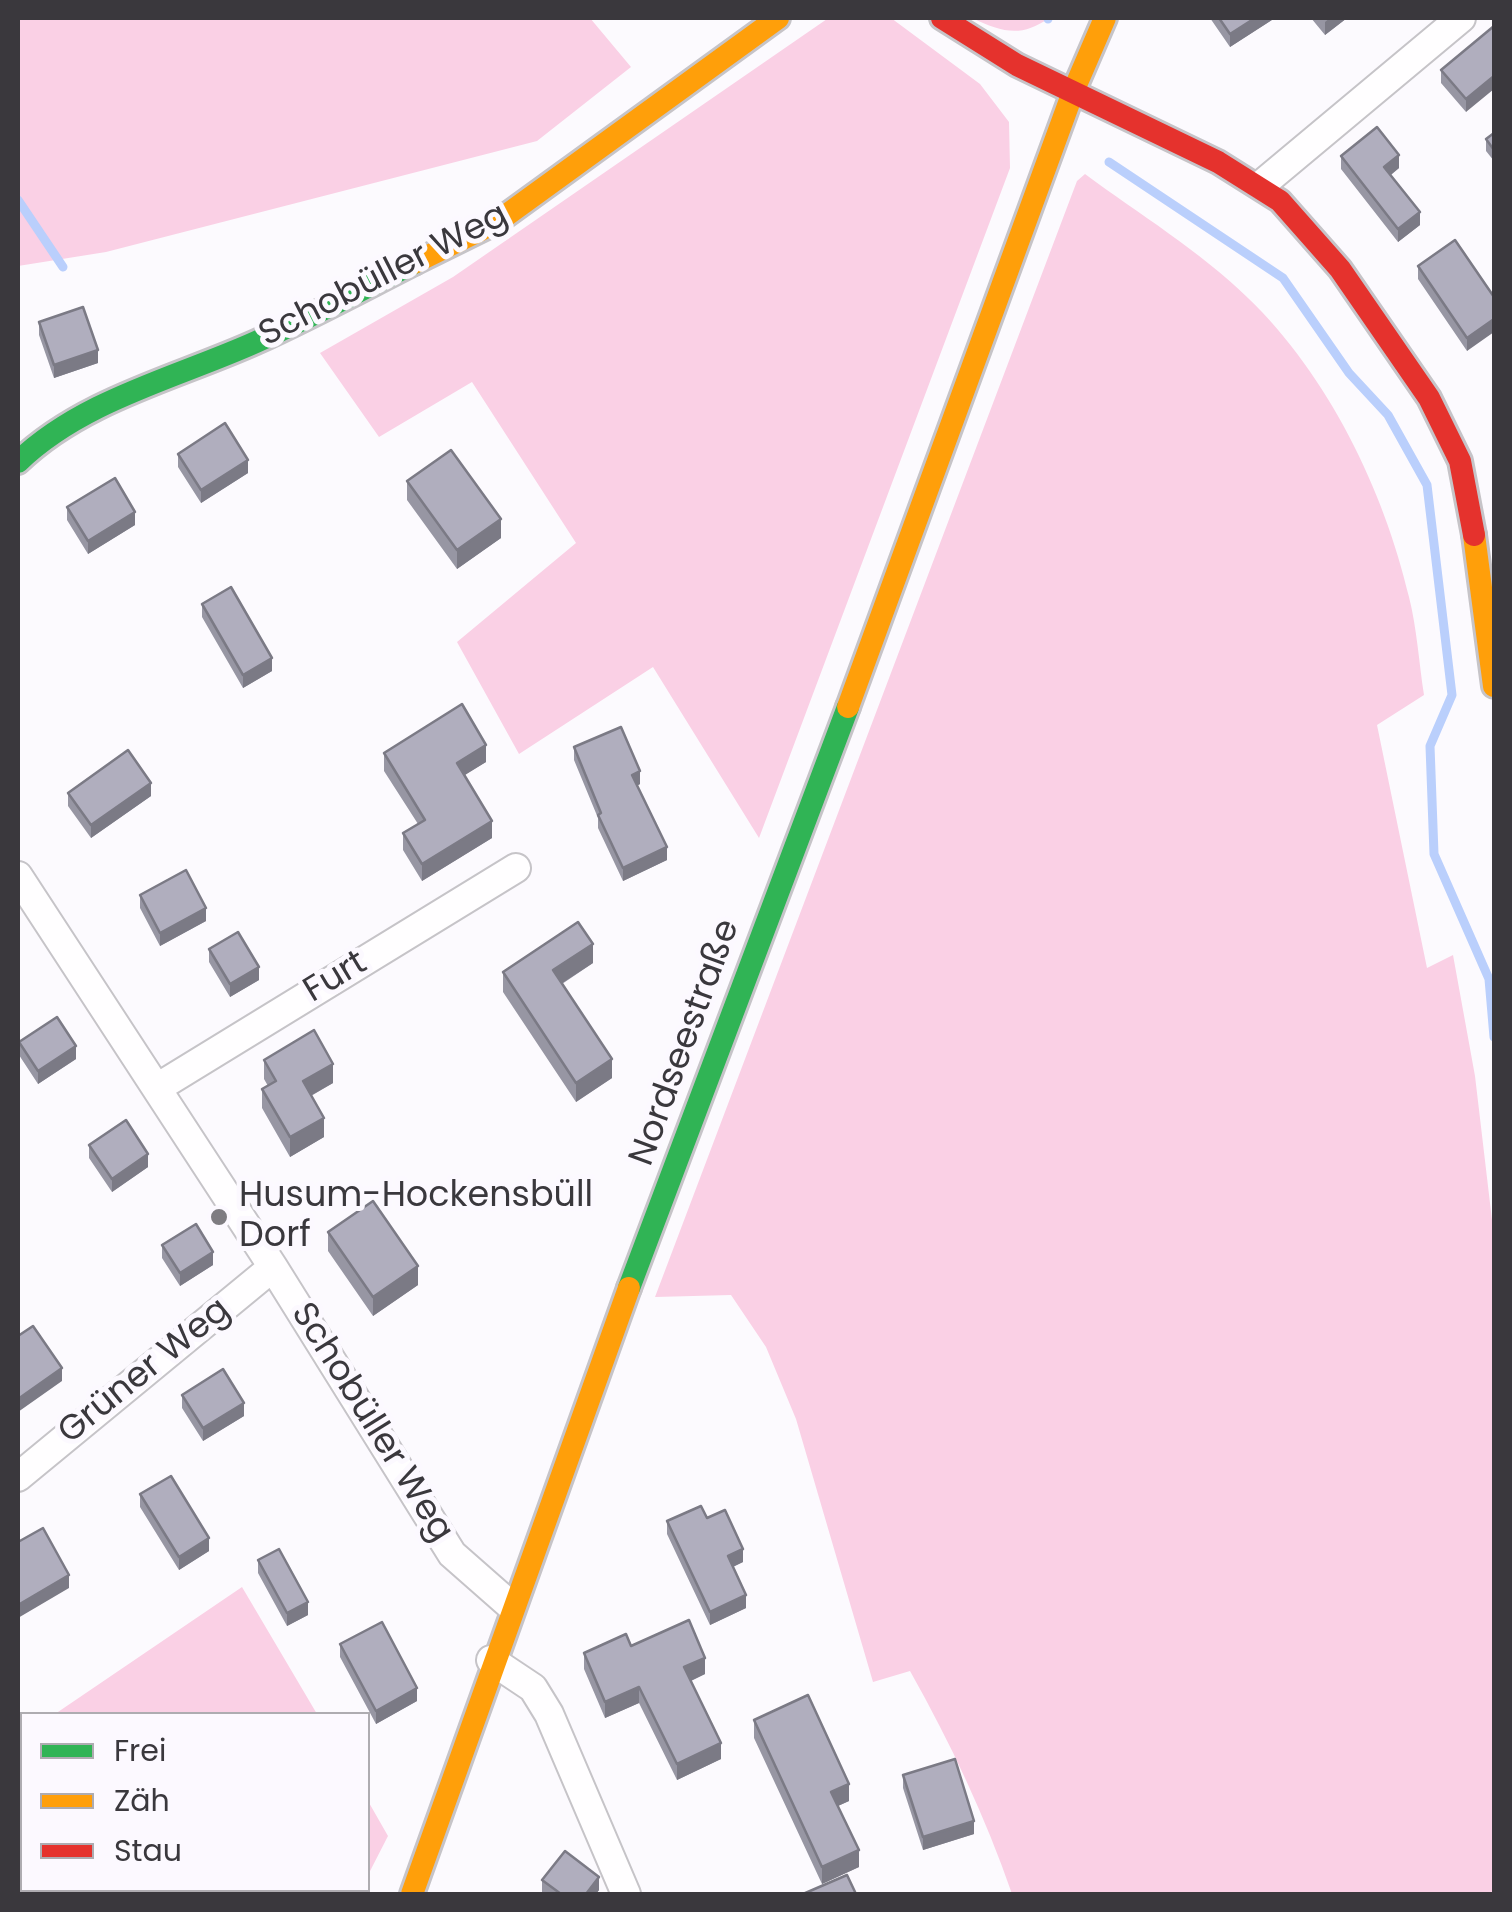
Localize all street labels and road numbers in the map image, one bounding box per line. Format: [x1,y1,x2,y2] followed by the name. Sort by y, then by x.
[253,195,515,357] street label: Schobüller Weg
[622,914,750,1172] street label: Nordseestraße
[297,943,375,1013] street label: Furt
[51,1290,239,1454] street label: Grüner Weg
[281,1296,461,1550] street label: Schobüller Weg

